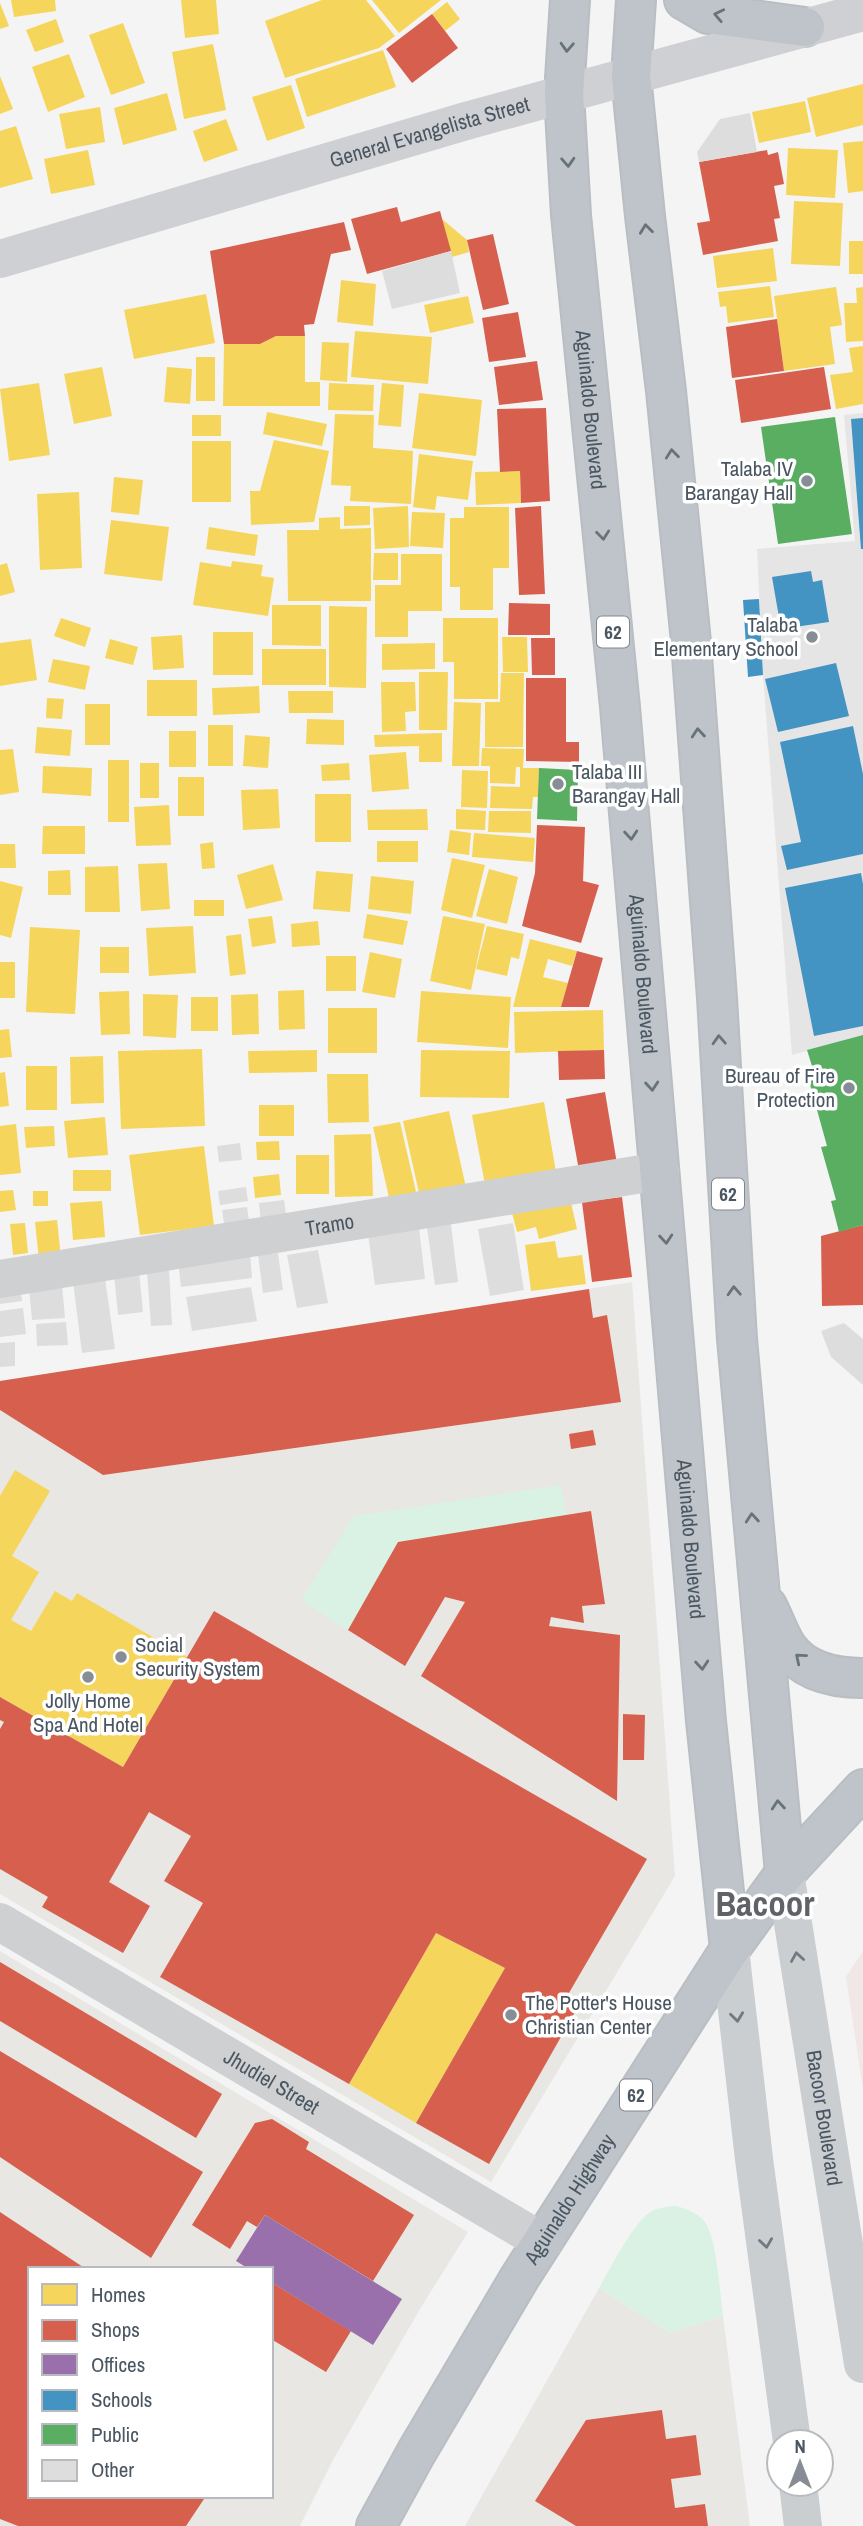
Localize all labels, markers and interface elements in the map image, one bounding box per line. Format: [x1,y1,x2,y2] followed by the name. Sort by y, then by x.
[713,9,725,24] one-way arrow
[560,42,575,53] one-way arrow
[326,89,533,175] street label: General Evangelista Street
[560,157,575,168] one-way arrow
[639,223,654,234] one-way arrow
[568,328,613,491] street label: Aguinaldo Boulevard
[665,449,680,460] one-way arrow
[685,454,794,507] place label: Talaba IV Barangay Hall
[799,473,815,489] marker: Talaba IV Barangay Hall
[595,530,610,541] one-way arrow
[653,610,798,663] place label: Talaba Elementary School
[597,617,629,648] road number: 62
[804,629,820,645] marker: Talaba Elementary School
[691,727,706,738] one-way arrow
[572,757,680,810] place label: Talaba III Barangay Hall
[550,776,566,792] marker: Talaba III Barangay Hall
[623,829,638,840] one-way arrow
[622,892,664,1055] street label: Aguinaldo Boulevard
[712,1034,727,1045] one-way arrow
[725,1061,835,1114] place label: Bureau of Fire Protection
[644,1080,659,1091] one-way arrow
[841,1080,857,1096] marker: Bureau of Fire Protection
[712,1178,744,1210] road number: 62
[303,1206,356,1243] street label: Tramo
[658,1234,673,1245] one-way arrow
[727,1286,742,1297] one-way arrow
[670,1457,712,1620] street label: Aguinaldo Boulevard
[745,1512,760,1523] one-way arrow
[135,1630,260,1683] place label: Social Security System
[113,1649,129,1665] marker: Social Security System
[795,1654,807,1667] one-way arrow
[694,1659,709,1671] one-way arrow
[80,1669,96,1685] marker: Jolly Home Spa And Hotel
[33,1686,143,1739] place label: Jolly Home Spa And Hotel
[771,1799,786,1810] one-way arrow
[716,1880,815,1927] district label: Bacoor
[790,1952,805,1963] one-way arrow
[525,1988,672,2041] place label: The Potter's House Christian Center
[503,2007,519,2023] marker: The Potter's House Christian Center
[730,2011,745,2023] one-way arrow
[218,2042,325,2121] street label: Jhudiel Street
[799,2048,849,2188] street label: Bacoor Boulevard
[620,2080,652,2110] road number: 62
[516,2128,622,2271] street label: Aguinaldo Highway
[758,2237,773,2248] one-way arrow
[28,2267,273,2498] legend
[91,2280,146,2309] text: Homes
[91,2315,140,2344] text: Shops
[91,2350,145,2379] text: Offices
[91,2385,152,2414] text: Schools
[91,2420,139,2449] text: Public
[765,2428,835,2498] north arrow
[794,2433,806,2459] text: N
[91,2455,134,2484] text: Other

